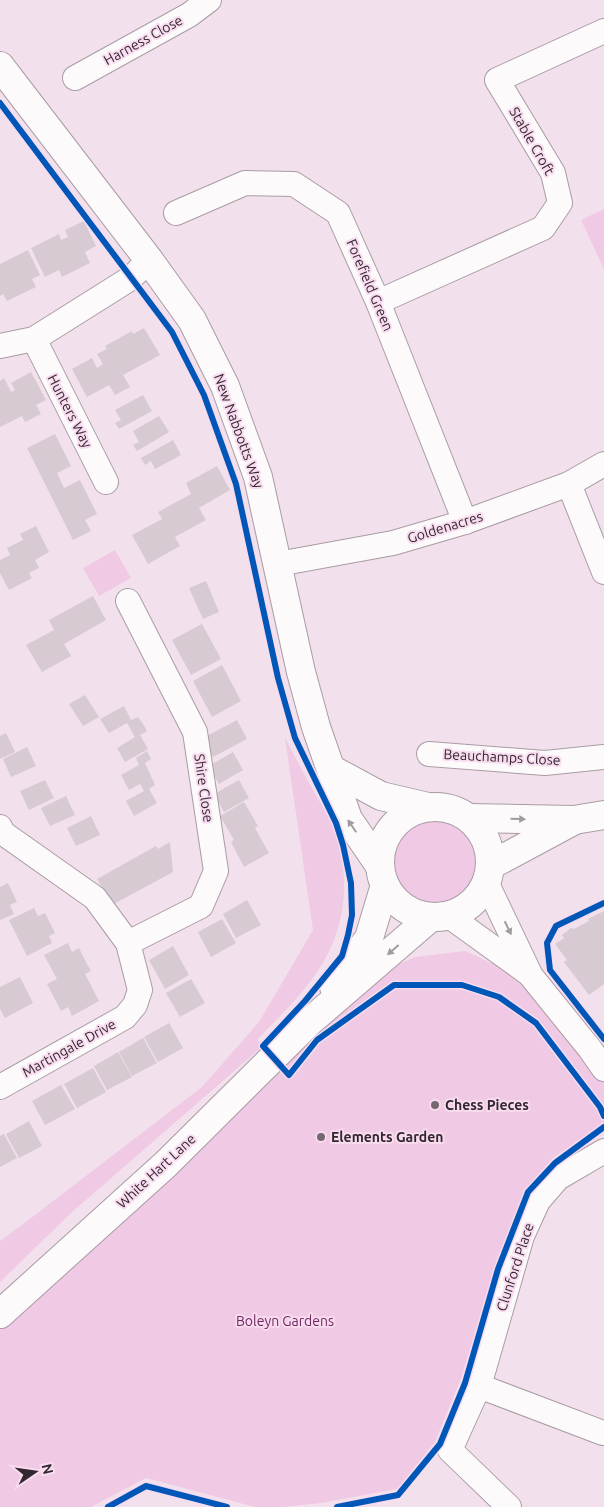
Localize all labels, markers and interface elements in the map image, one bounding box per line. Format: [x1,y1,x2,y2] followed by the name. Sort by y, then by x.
[101,12,185,68] street label: Harness Close
[506,104,558,178] street label: Stable Croft
[343,237,397,333] street label: Forefield Green
[45,372,95,451] street label: Hunters Way
[211,372,267,491] street label: New Nabbotts Way
[405,508,485,546] street label: Goldenacres
[443,746,561,768] street label: Beauchamps Close
[191,753,217,823] street label: Shire Close
[510,815,526,823] one-way arrow
[348,819,357,832] one-way arrow
[504,920,512,935] one-way arrow
[387,944,400,955] one-way arrow
[19,1016,119,1080] street label: Martingale Drive
[445,1097,529,1113] place label: Chess Pieces
[429,1099,441,1111] marker: Chess Pieces
[331,1129,444,1145] place label: Elements Garden
[113,1130,199,1212] street label: White Hart Lane
[315,1131,327,1143] marker: Elements Garden
[493,1221,537,1313] street label: Clunford Place
[236,1313,334,1329] park label: Boleyn Gardens
[10,1447,60,1497] north arrow
[39,1462,57,1476] text: N

